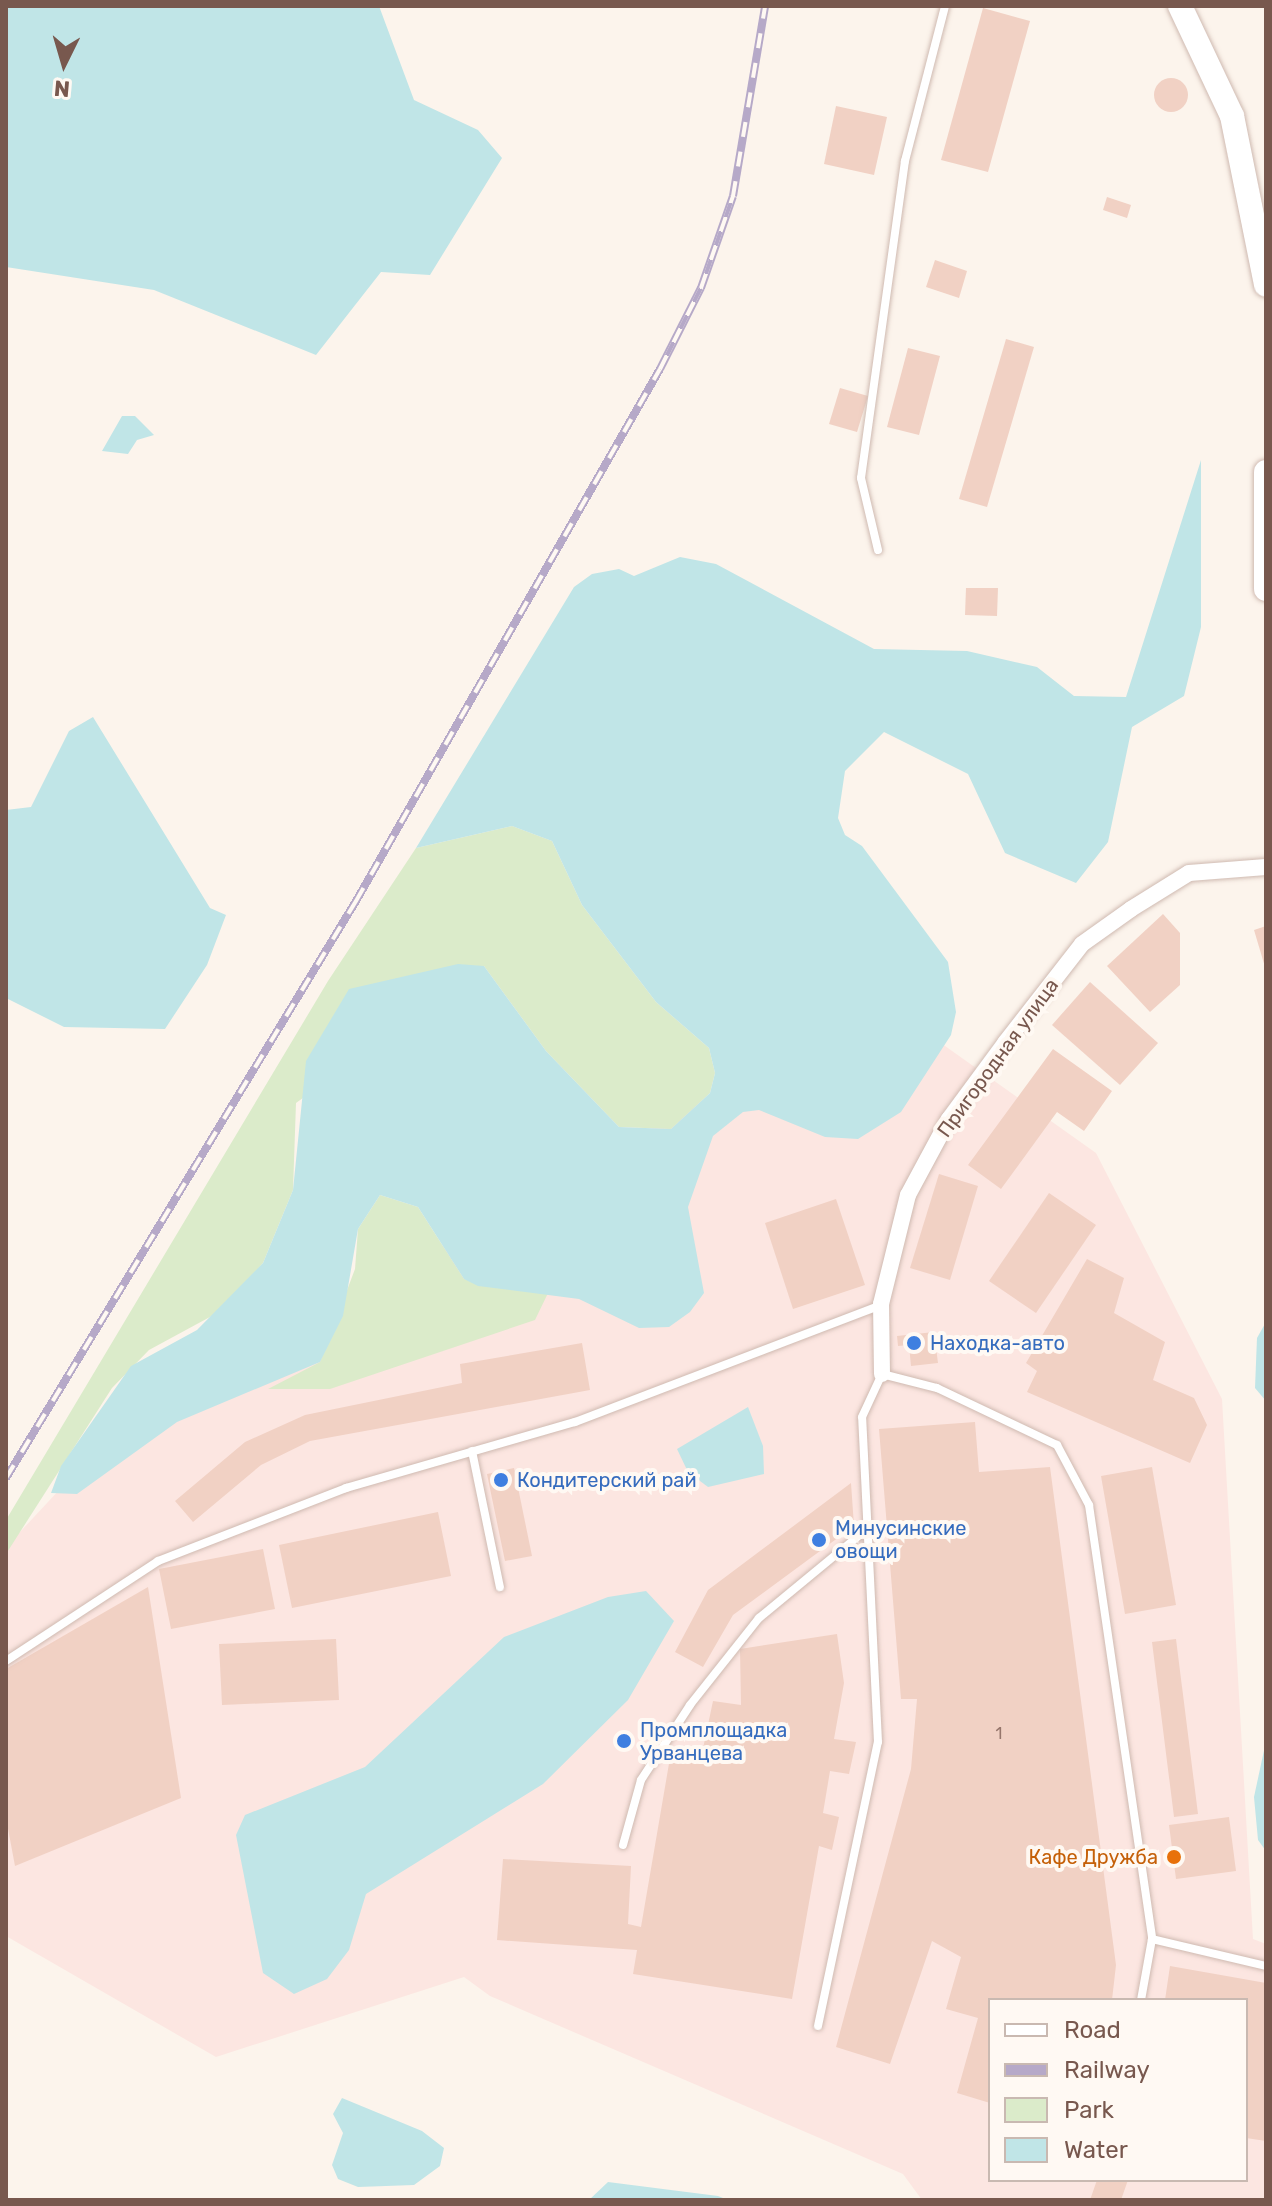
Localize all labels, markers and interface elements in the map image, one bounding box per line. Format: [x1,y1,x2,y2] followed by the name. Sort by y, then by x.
[24,24,104,104] north arrow
[53,74,71,103] text: N
[932,974,1064,1142] street label: Пригородная улица
[930,1331,1065,1355] place label: Находка-авто
[905,1334,923,1352] marker: Находка-авто
[517,1468,697,1492] place label: Кондитерский рай
[492,1471,510,1489] marker: Кондитерский рай
[835,1516,966,1563] place label: Минусинские овощи
[810,1531,828,1549] marker: Минусинские овощи
[640,1718,787,1765] place label: Промплощадка Урванцева
[996,1724,1002,1744] house number: 1
[615,1732,633,1750] marker: Промплощадка Урванцева
[1028,1845,1158,1869] place label: Кафе Дружба
[1165,1848,1183,1866] marker: Кафе Дружба
[988,1998,1248,2182] legend
[1064,2016,1121,2044] text: Road
[1064,2056,1150,2084] text: Railway
[1064,2096,1114,2124] text: Park
[1064,2136,1128,2164] text: Water

